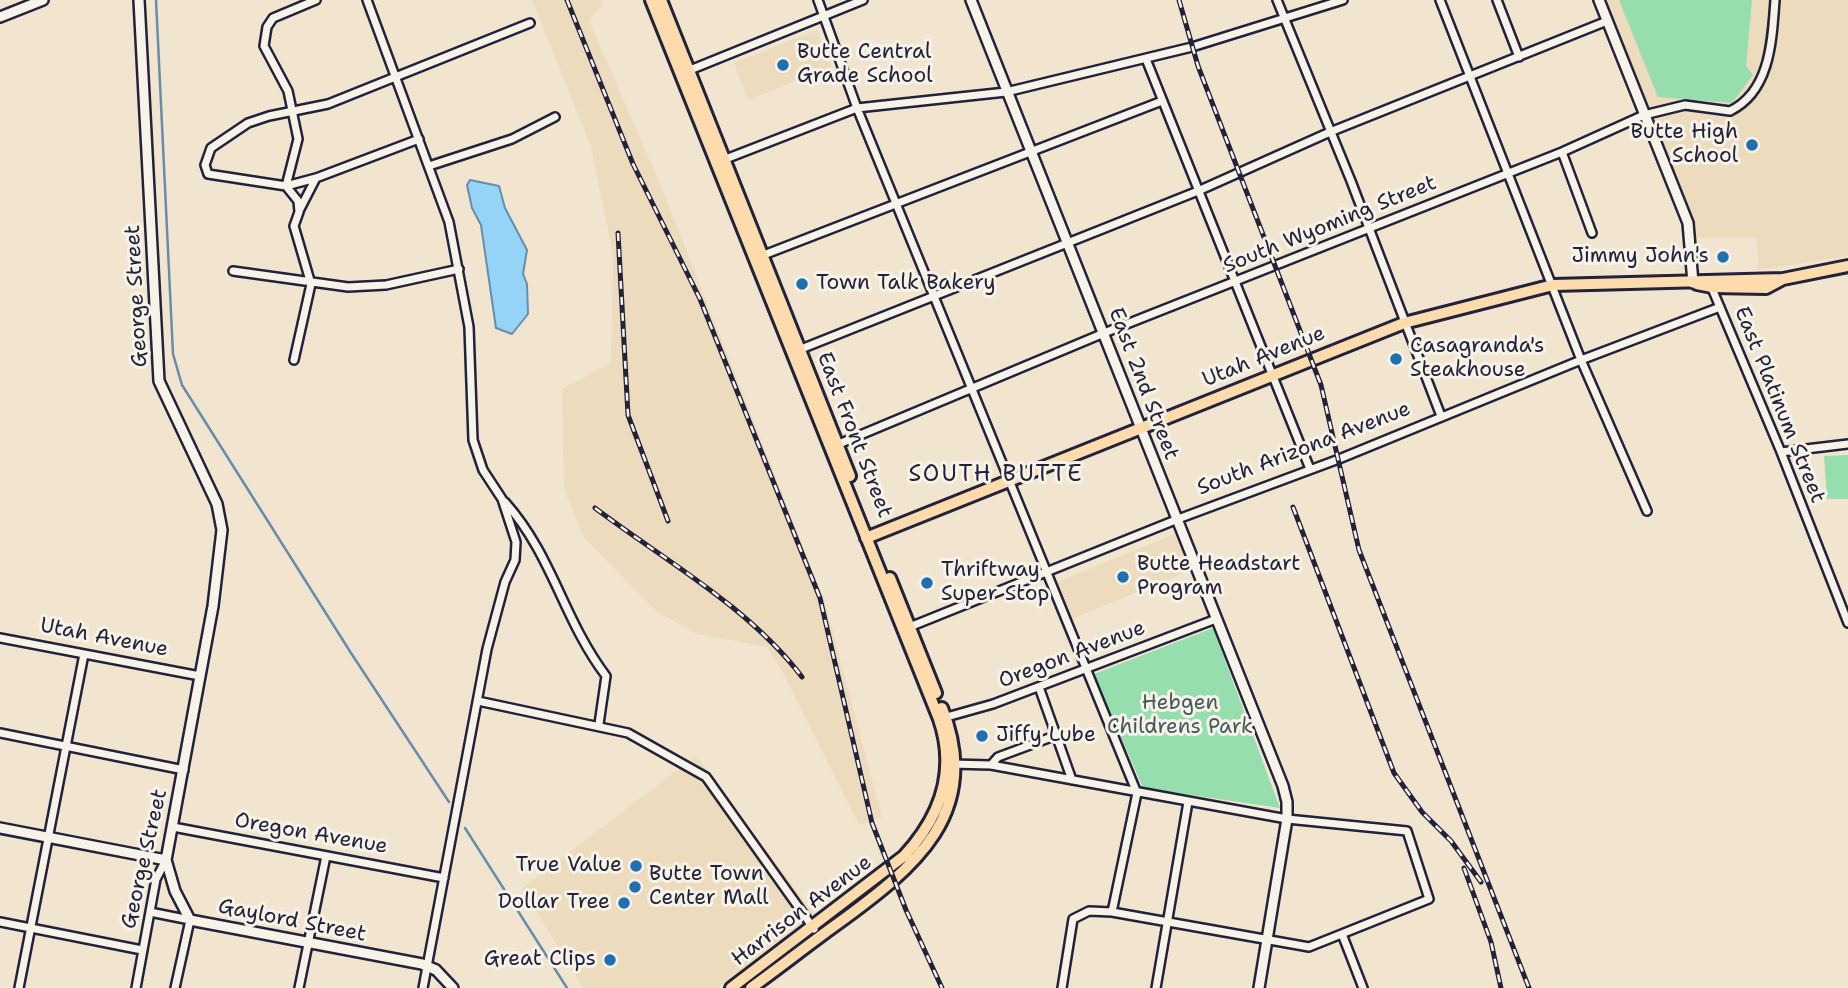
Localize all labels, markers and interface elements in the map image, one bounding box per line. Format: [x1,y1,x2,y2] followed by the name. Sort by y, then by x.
[797,40,933,90] place label: Butte Central Grade School
[775,57,791,73] marker: Butte Central Grade School
[1631,120,1738,170] place label: Butte High School
[1744,137,1760,153] marker: Butte High School
[1220,171,1440,279] street label: South Wyoming Street
[121,224,153,368] street label: George Street
[1571,244,1709,270] place label: Jimmy John's
[1715,249,1731,265] marker: Jimmy John's
[816,271,996,297] place label: Town Talk Bakery
[794,276,810,292] marker: Town Talk Bakery
[1728,303,1830,507] street label: East Platinum Street
[1102,304,1184,464] street label: East 2nd Street
[1199,321,1329,393] street label: Utah Avenue
[1410,334,1544,384] place label: Casagranda's Steakhouse
[811,349,897,521] street label: East Front Street
[1388,351,1404,367] marker: Casagranda's Steakhouse
[1194,397,1414,501] street label: South Arizona Avenue
[910,461,1082,489] district label: SOUTH BUTTE
[1137,552,1300,602] place label: Butte Headstart Program
[941,558,1049,608] place label: Thriftway Super Stop
[1115,569,1131,585] marker: Butte Headstart Program
[919,575,935,591] marker: Thriftway Super Stop
[38,613,170,663] street label: Utah Avenue
[995,615,1149,695] street label: Oregon Avenue
[1107,691,1253,741] park label: Hebgen Childrens Park
[996,723,1096,749] place label: Jiffy Lube
[974,728,990,744] marker: Jiffy Lube
[117,787,173,931] street label: George Street
[233,808,389,860] street label: Oregon Avenue
[727,850,877,972] street label: Harrison Avenue
[515,853,622,879] place label: True Value
[628,858,644,874] marker: True Value
[649,862,769,912] place label: Butte Town Center Mall
[627,879,643,895] marker: Butte Town Center Mall
[498,890,610,916] place label: Dollar Tree
[216,894,368,948] street label: Gaylord Street
[616,895,632,911] marker: Dollar Tree
[484,947,596,973] place label: Great Clips
[602,952,618,968] marker: Great Clips

